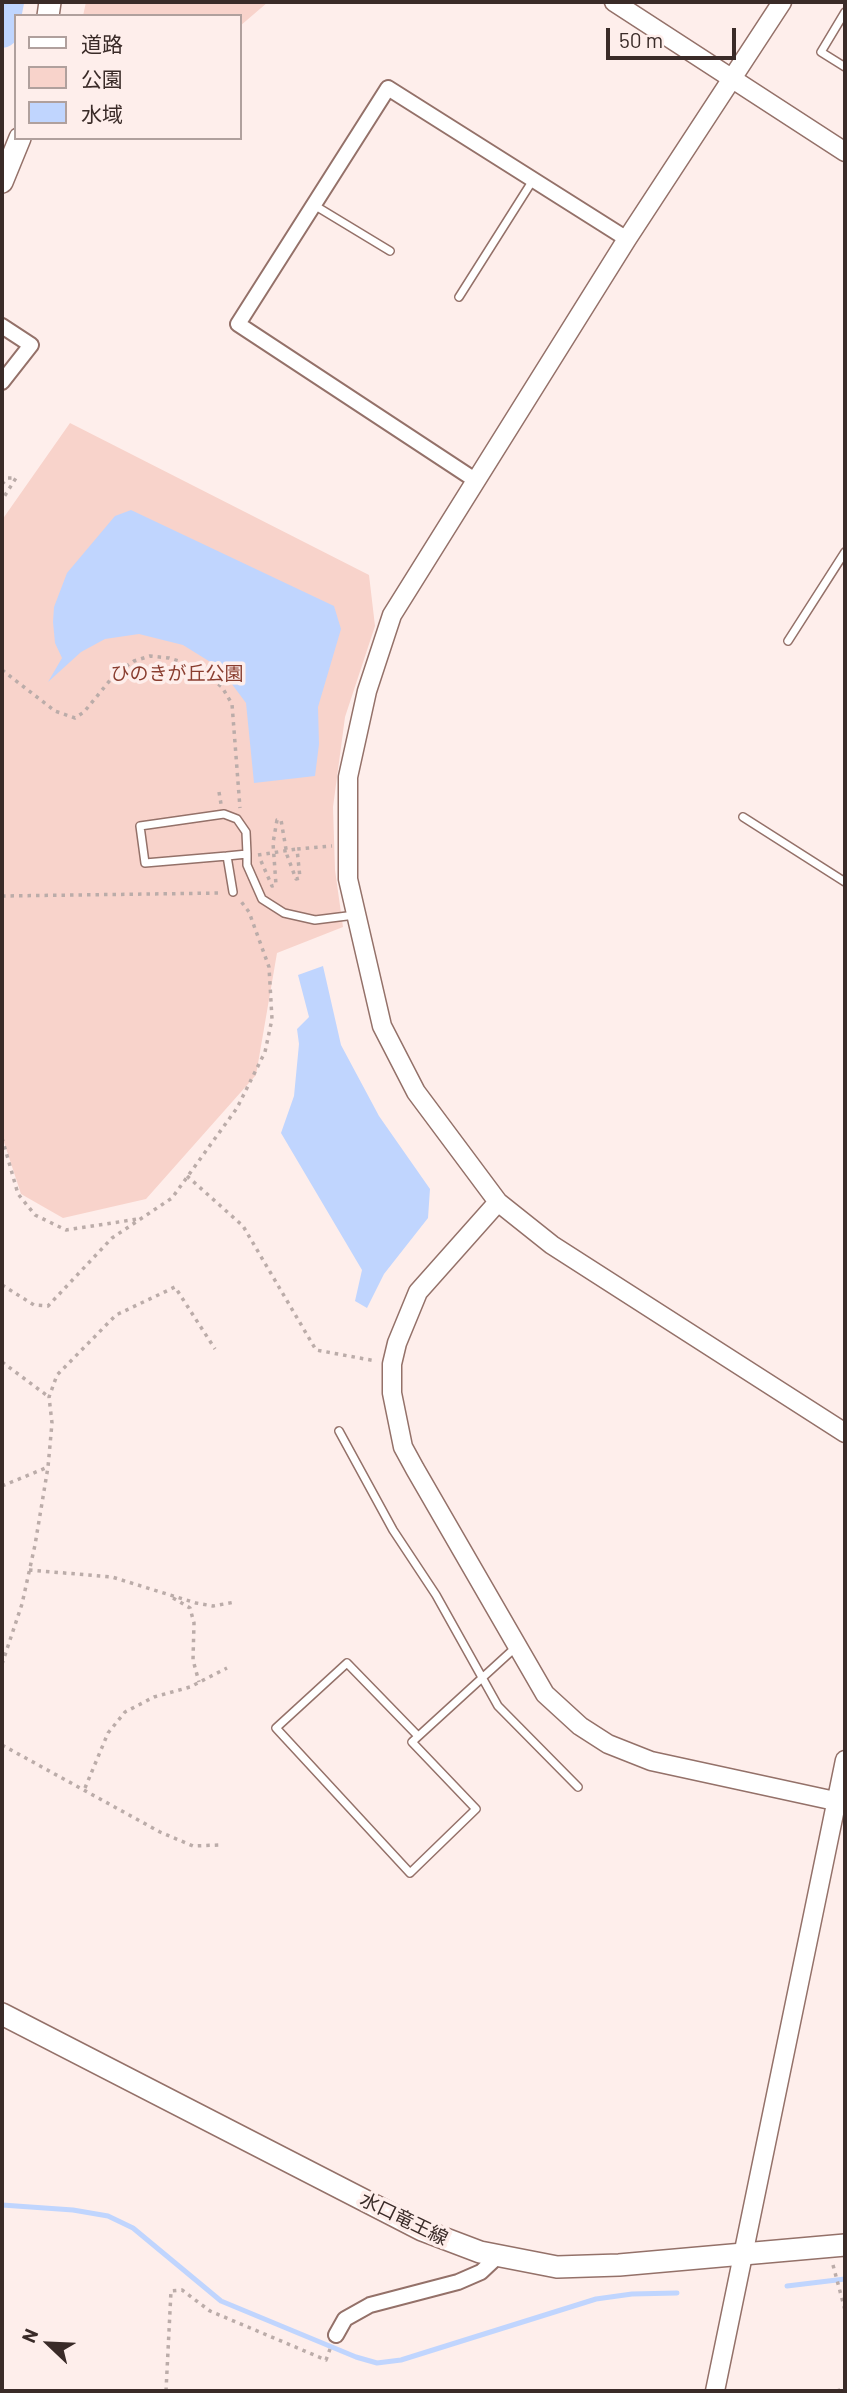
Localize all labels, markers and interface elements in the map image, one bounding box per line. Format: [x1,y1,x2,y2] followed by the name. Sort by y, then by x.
[14,14,242,140] legend
[609,14,738,58] scale bar
[619,27,663,52] text: 50 m
[81,31,123,56] text: 道路
[81,66,123,91] text: 公園
[81,101,123,126] text: 水域
[111,663,243,685] park label: ひのきが丘公園
[356,2188,452,2250] street label: 水口竜王線
[14,2309,84,2379] north arrow
[16,2325,42,2346] text: N

